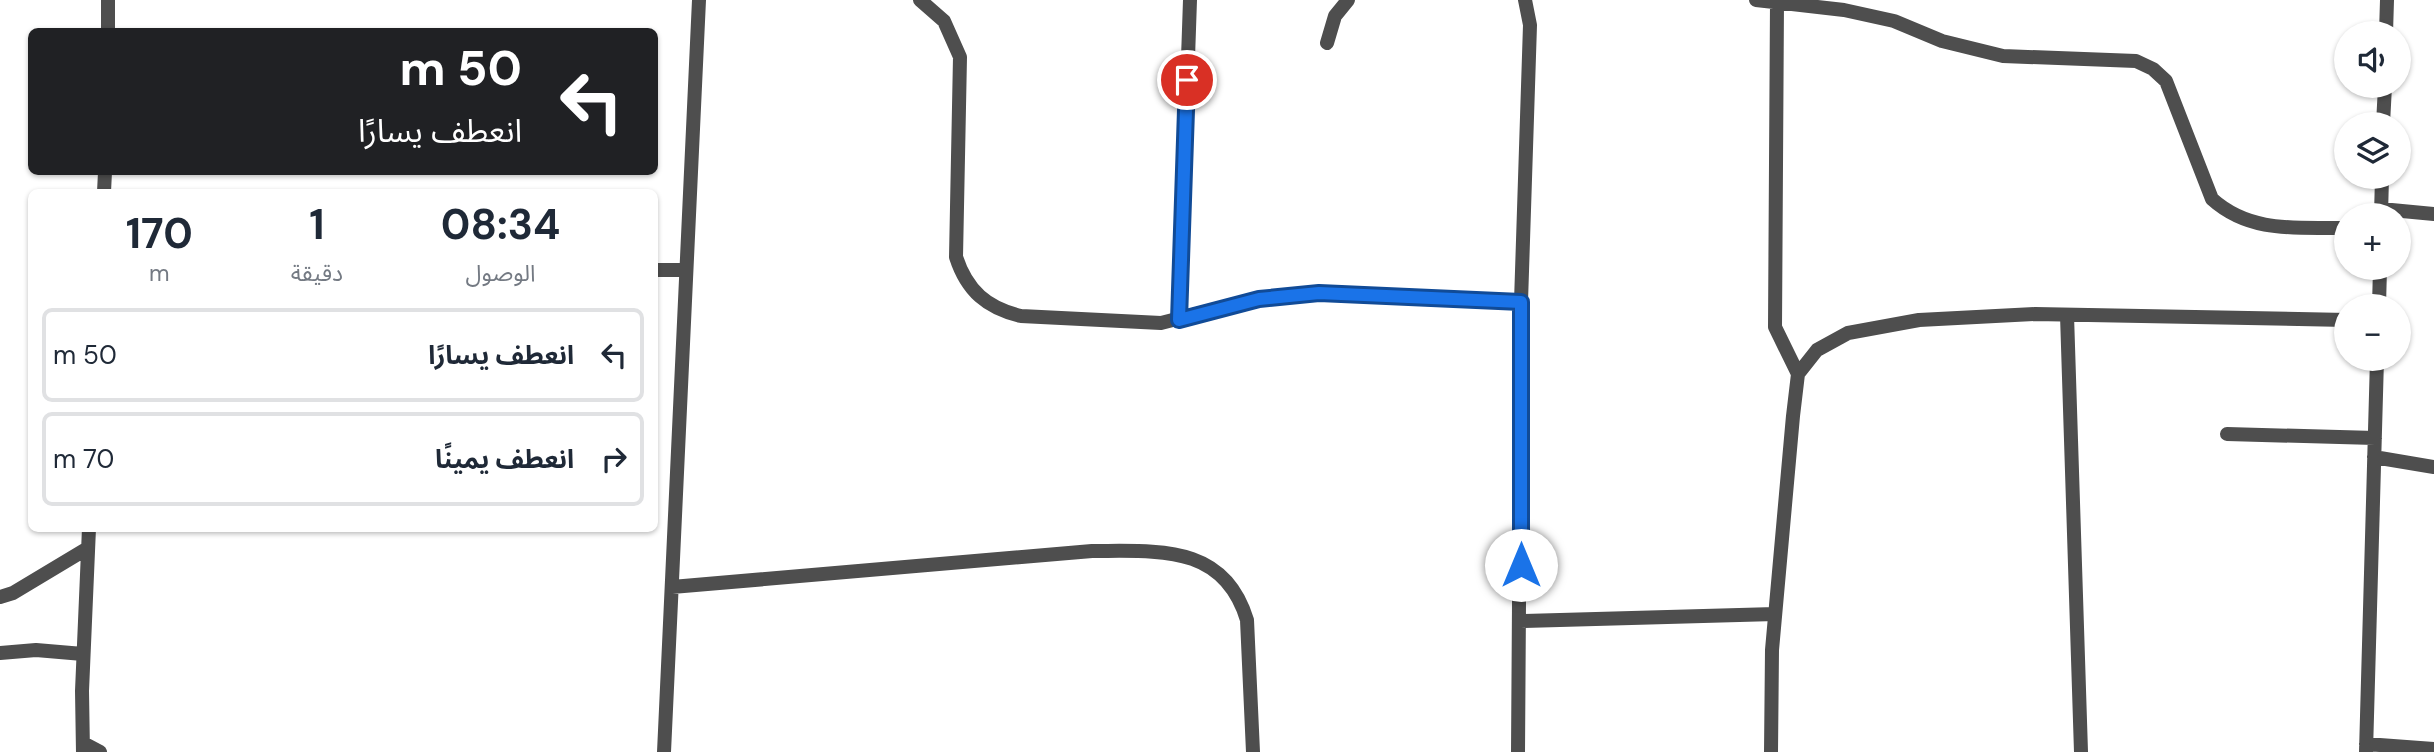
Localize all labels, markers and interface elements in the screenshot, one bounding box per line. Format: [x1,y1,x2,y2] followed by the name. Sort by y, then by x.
[2334,21,2411,371] map controls
[2334,21,2411,98] button: sound
[399,36,522,100] text: 50 m
[1157,50,1217,110] pin
[546,56,637,147] icon: left
[1168,61,1206,99] icon: arrive
[358,110,522,152] text: انعطف يسارًا
[2334,112,2411,189] button: layers
[309,197,325,252] text: 1
[441,197,560,252] text: 08:34
[2334,203,2411,280] button: +
[126,206,193,261] text: 170
[149,258,170,288] text: m
[291,258,343,288] text: دقيقة
[466,258,536,288] text: الوصول
[2334,294,2411,371] button: −
[595,336,633,374] icon: left
[53,338,117,372] text: 50 m
[428,338,574,372] text: انعطف يسارًا
[595,440,633,478] icon: right
[53,442,114,476] text: 70 m
[435,442,574,476] text: انعطف يمينًا
[1484,528,1558,602] position arrow

